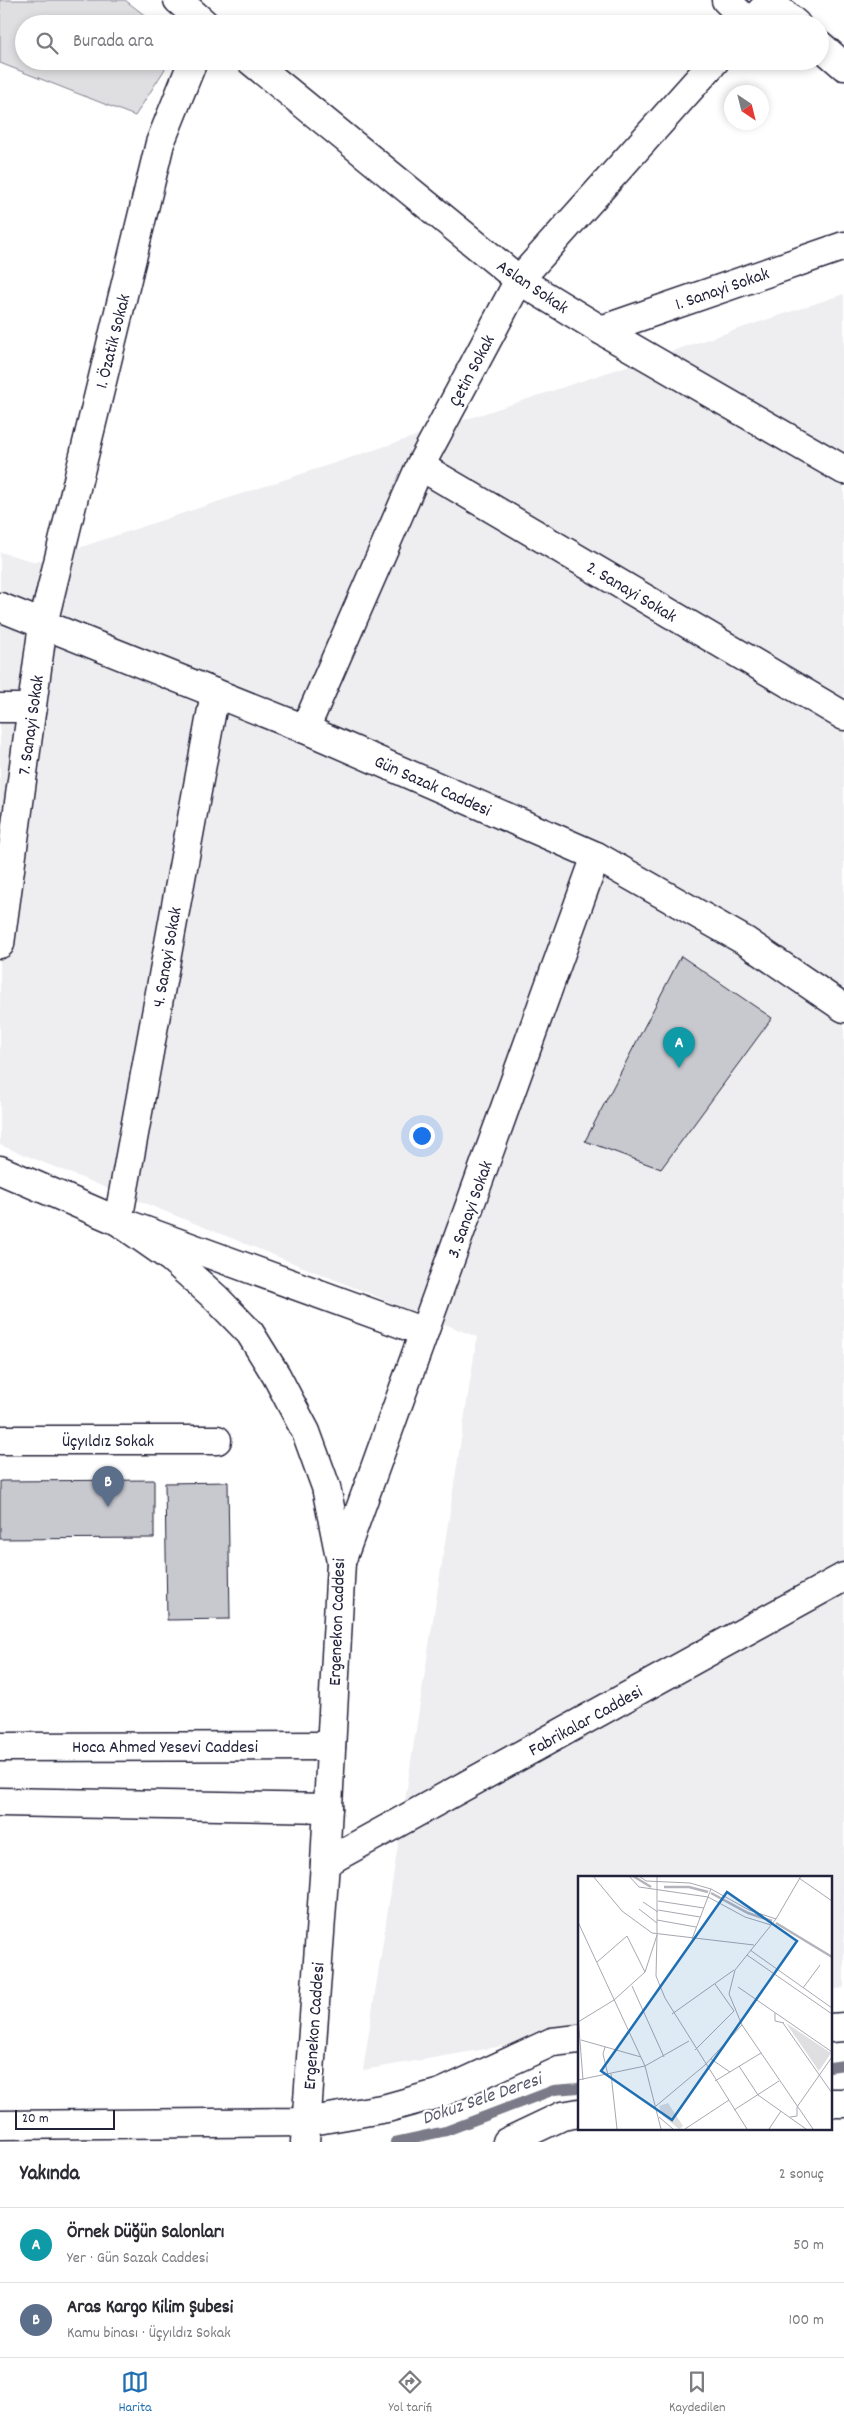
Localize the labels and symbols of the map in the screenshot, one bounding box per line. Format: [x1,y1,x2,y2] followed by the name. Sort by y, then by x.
[724,85,769,130] north arrow
[491,255,572,321] street label: Aslan Sokak
[672,263,773,318] street label: 1. Sanayi Sokak
[91,292,138,392] street label: 1. Özatik Sokak
[444,331,503,411] street label: Çetin Sokak
[581,556,681,630] street label: 2. Sanayi Sokak
[13,674,52,777] street label: 7. Sanayi Sokak
[370,750,494,824] street label: Gün Sazak Caddesi
[147,905,190,1010] street label: 4. Sanayi Sokak
[663,1027,695,1068] pin: A
[409,1123,435,1149] your location
[442,1158,501,1262] street label: 3. Sanayi Sokak
[62,1430,154,1455] street label: Üçyıldız Sokak
[92,1466,124,1507] pin: B
[324,1558,353,1686] street label: Ergenekon Caddesi
[525,1681,648,1764] street label: Fabrikalar Caddesi
[72,1736,258,1761] street label: Hoca Ahmed Yesevi Caddesi
[578,1876,832,2130] inset map
[299,1962,332,2091] street label: Ergenekon Caddesi
[419,2066,549,2133] water label: Dokuz Sele Deresi
[15,2107,115,2130] scale bar

